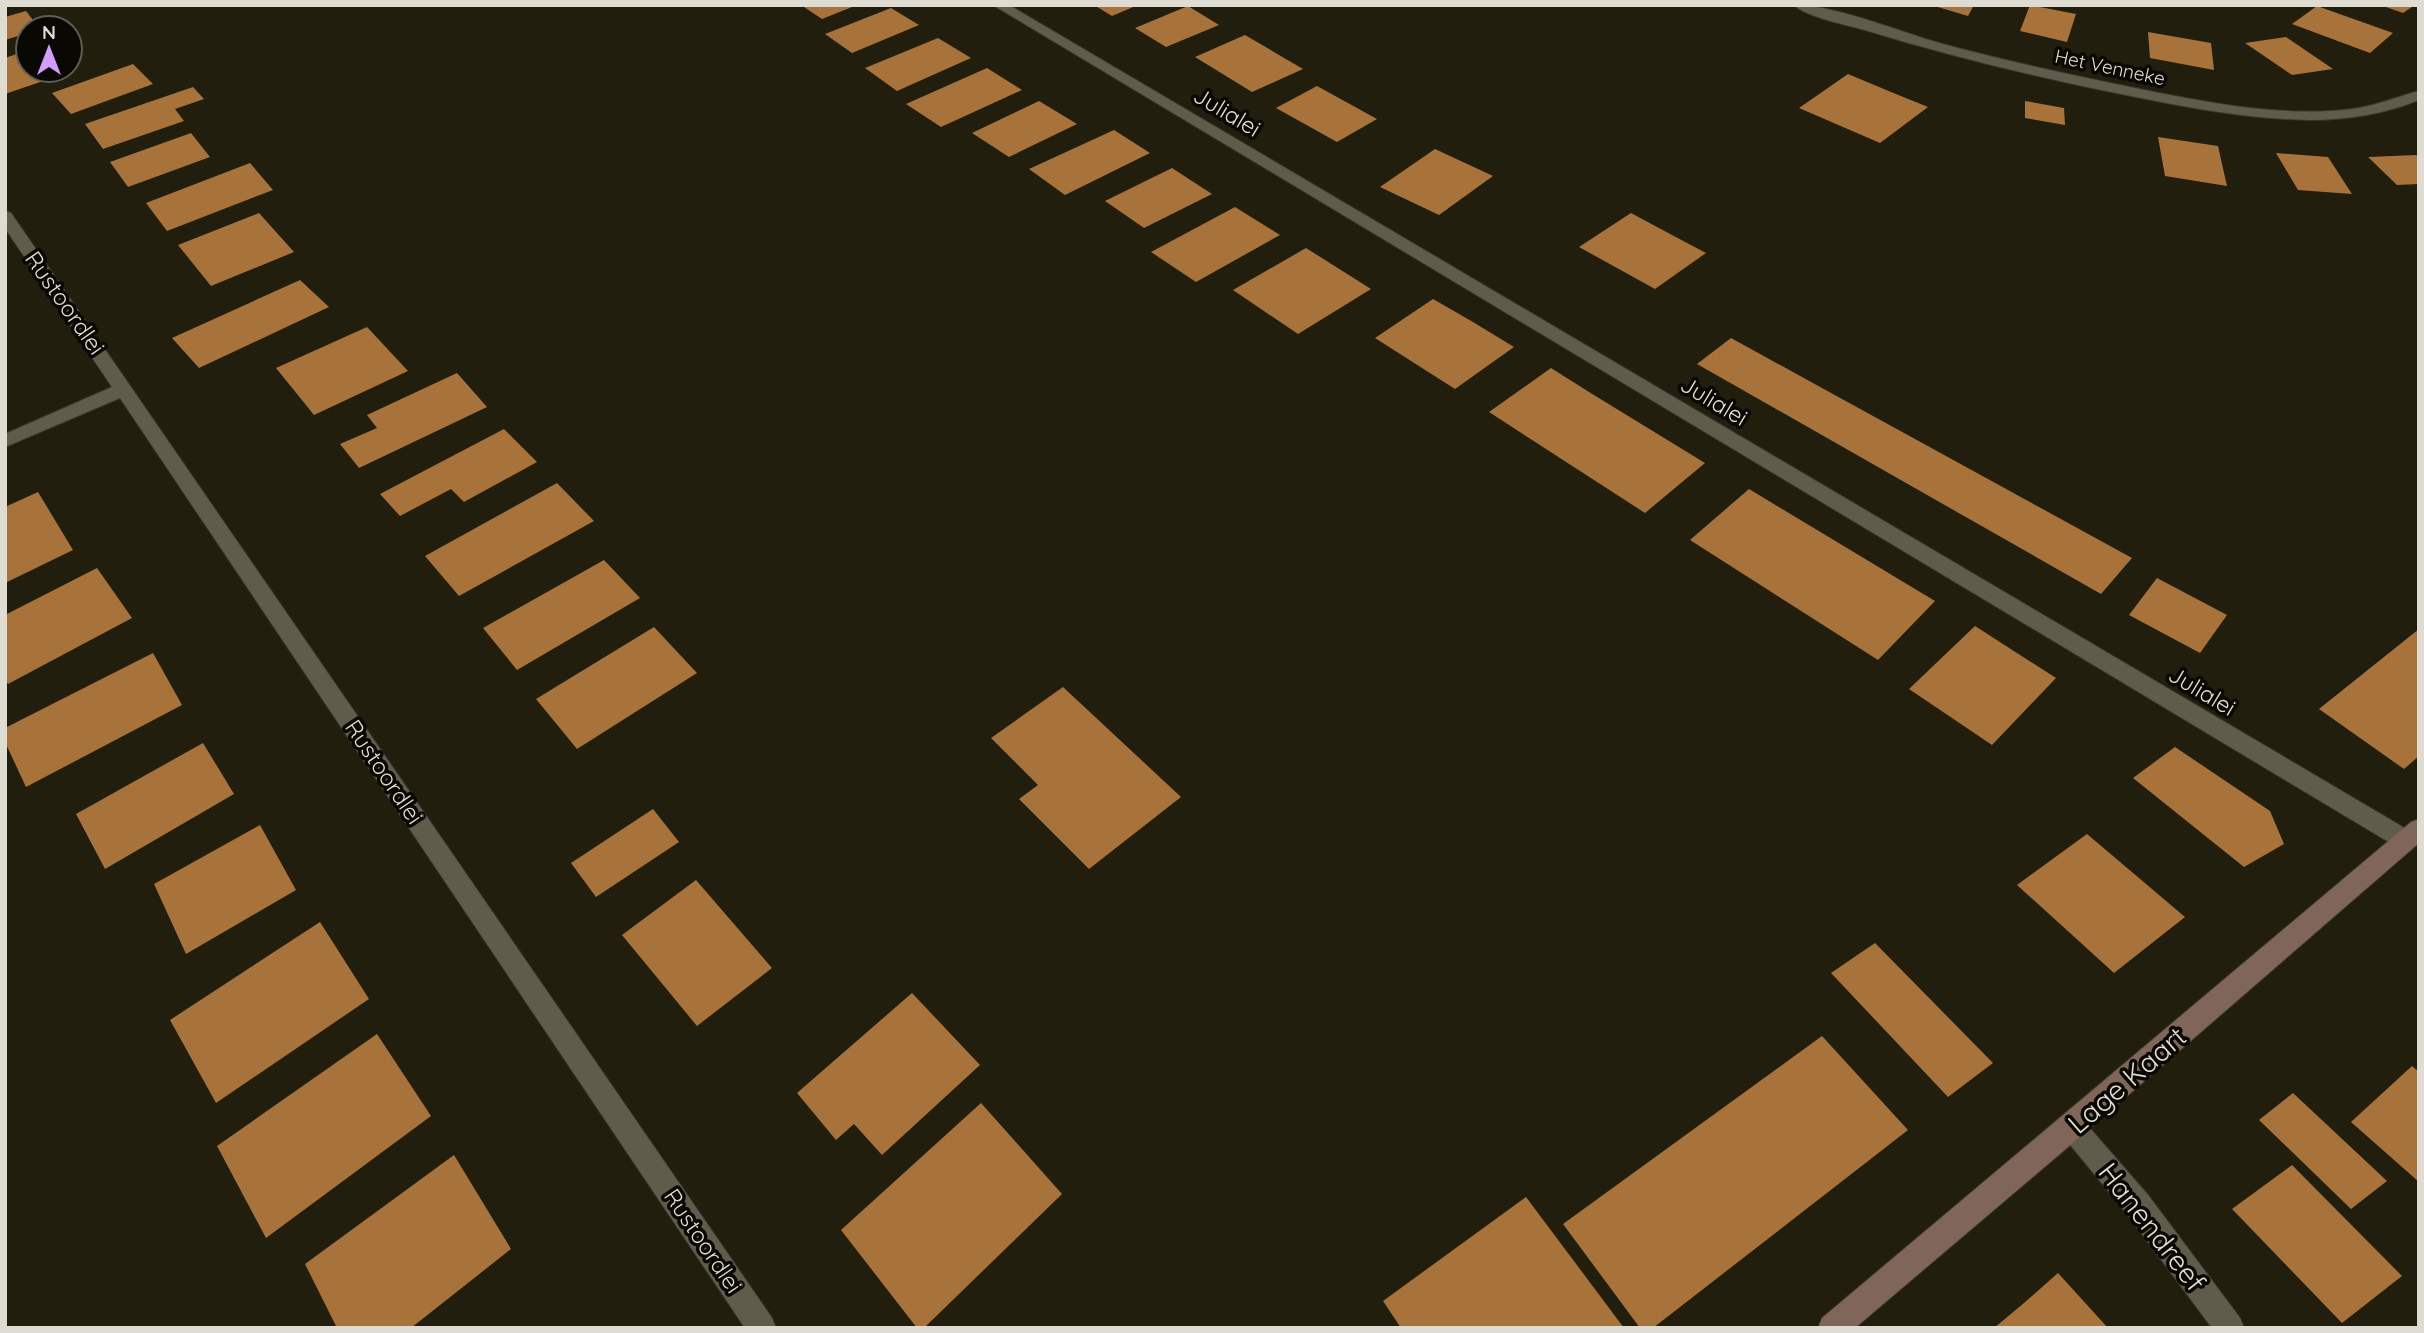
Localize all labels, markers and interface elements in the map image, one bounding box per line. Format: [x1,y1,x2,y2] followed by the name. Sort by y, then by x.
[14,14,84,84] north arrow
[42,20,56,44] text: N
[2053,44,2167,90] street label: Het Venneke
[1188,80,1266,143] street label: Julialei
[19,245,112,360] street label: Rustoordlei
[1675,369,1753,432] street label: Julialei
[2163,659,2241,722] street label: Julialei
[339,714,430,829] street label: Rustoordlei
[2060,1019,2193,1141] street label: Lage Kaart
[2091,1155,2214,1298] street label: Hanendreef
[658,1183,749,1298] street label: Rustoordlei

